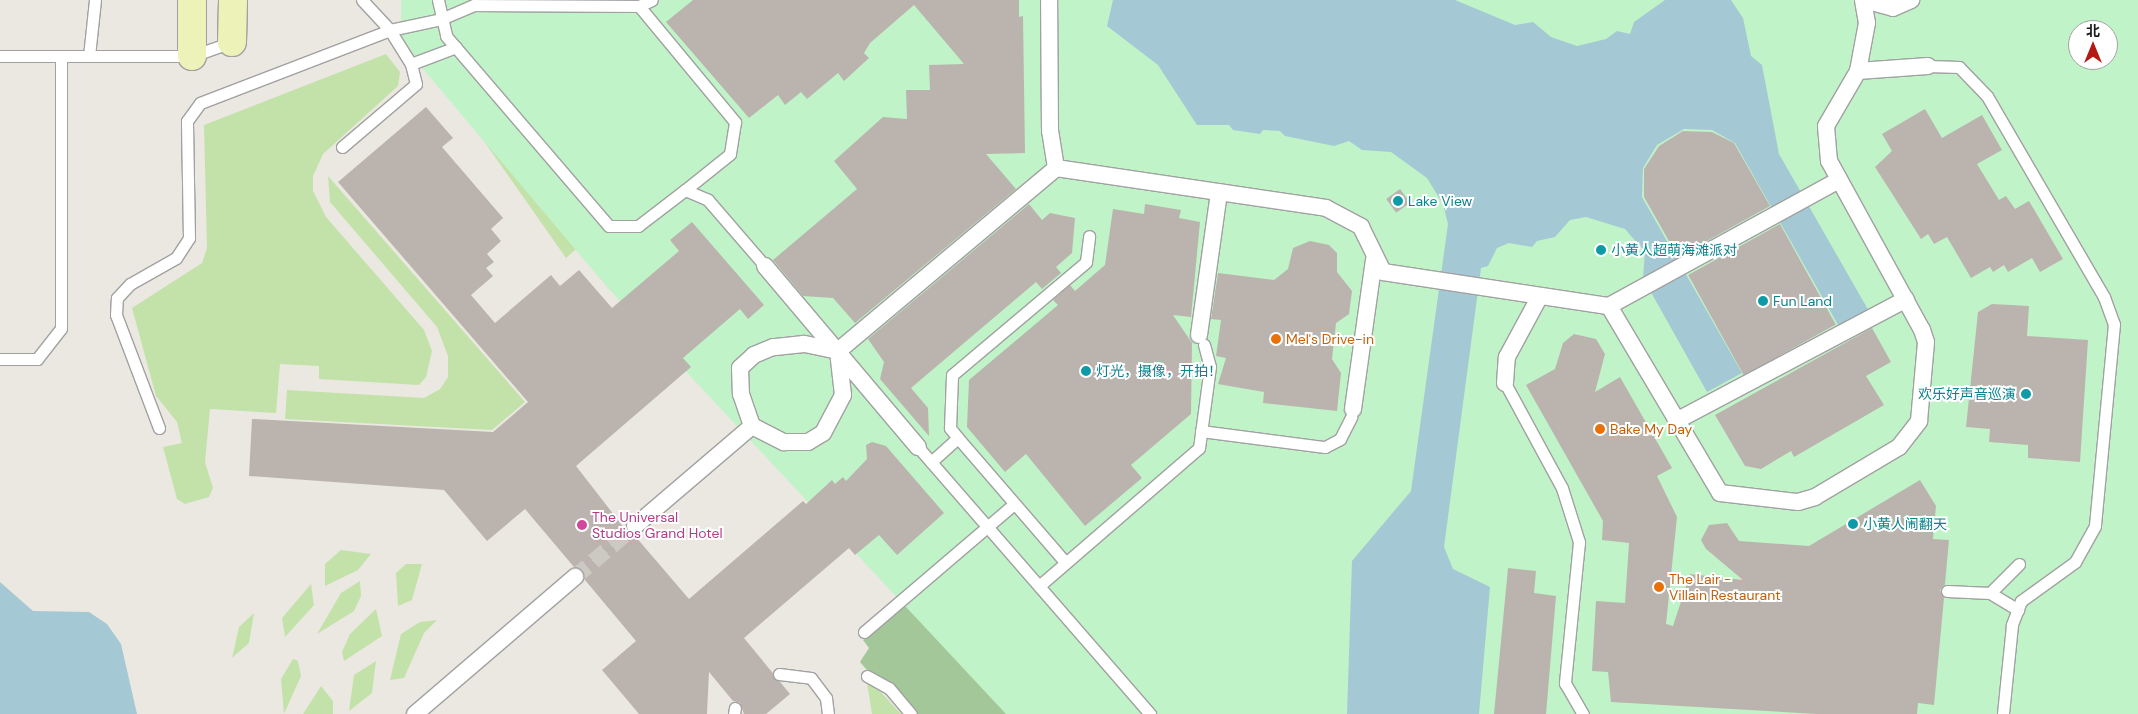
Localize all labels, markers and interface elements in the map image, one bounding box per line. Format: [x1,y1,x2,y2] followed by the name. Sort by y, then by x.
[2068,20,2118,70] north arrow
[2086,22,2100,40] text: 北
[1408,193,1472,209] place label: Lake View
[1392,195,1404,207] marker: Lake View
[1611,242,1737,258] place label: 小黄人超萌海滩派对
[1595,244,1607,256] marker: 小黄人超萌海滩派对
[1773,293,1832,309] place label: Fun Land
[1757,295,1769,307] marker: Fun Land
[1286,331,1374,347] place label: Mel's Drive-in
[1270,333,1282,345] marker: Mel's Drive-in
[1096,363,1222,379] place label: 灯光，摄像，开拍！
[1080,365,1092,377] marker: 灯光，摄像，开拍！
[1918,386,2016,402] place label: 欢乐好声音巡演
[2020,388,2032,400] marker: 欢乐好声音巡演
[1610,421,1692,437] place label: Bake My Day
[1594,423,1606,435] marker: Bake My Day
[592,509,723,542] place label: The Universal Studios Grand Hotel
[1863,516,1947,532] place label: 小黄人闹翻天
[1847,518,1859,530] marker: 小黄人闹翻天
[576,519,588,531] marker: The Universal Studios Grand Hotel
[1669,571,1781,604] place label: The Lair - Villain Restaurant
[1653,581,1665,593] marker: The Lair - Villain Restaurant

